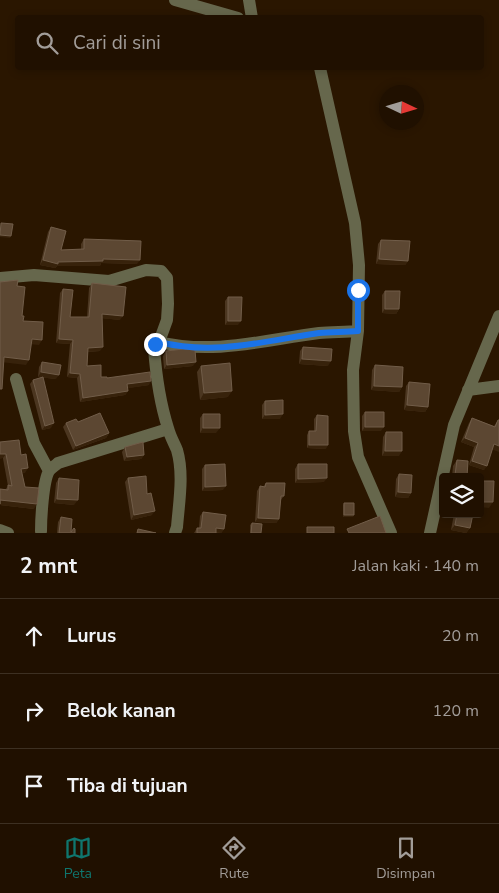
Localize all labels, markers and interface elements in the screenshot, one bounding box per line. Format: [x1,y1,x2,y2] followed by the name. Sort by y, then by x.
[15,15,484,70] search box
[33,29,61,57] icon: search
[73,30,161,56] text: Cari di sini
[379,85,424,130] north arrow
[347,279,370,302] route start
[144,333,167,356] route end
[439,473,484,518] map controls
[439,473,484,518] button: layers
[20,552,77,580] text: 2 mnt
[352,555,479,577] text: Jalan kaki · 140 m
[20,622,48,650] icon: ahead
[67,623,116,649] text: Lurus
[442,625,479,647] text: 20 m
[20,697,48,725] icon: right
[67,698,176,724] text: Belok kanan
[432,700,479,722] text: 120 m
[20,772,48,800] icon: arrive
[67,773,188,799] text: Tiba di tujuan
[64,834,92,883] tab: Peta
[219,834,249,883] tab: Rute
[376,834,435,883] tab: Disimpan

